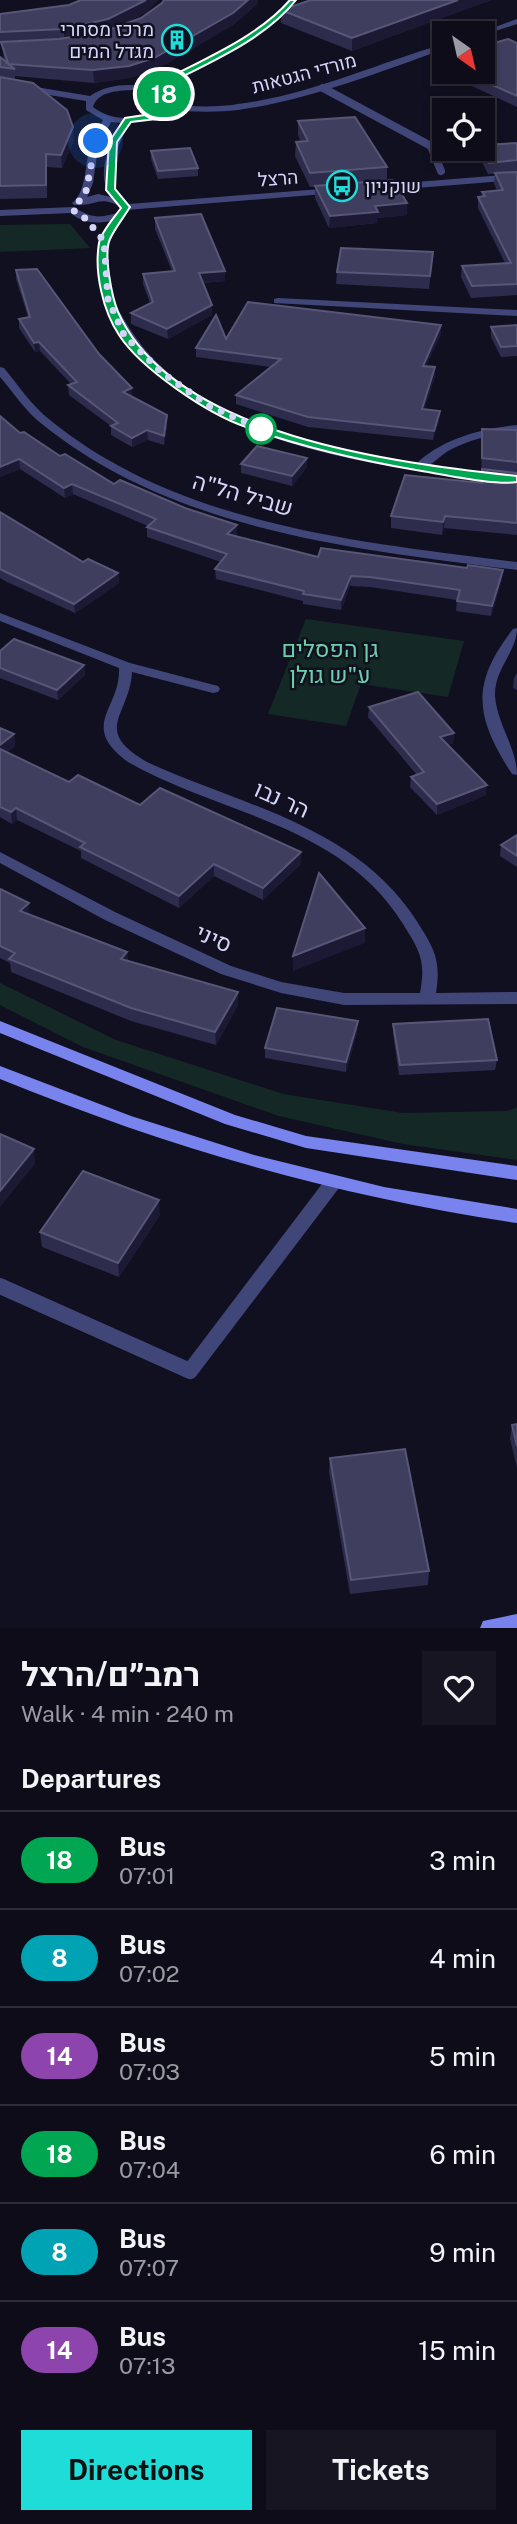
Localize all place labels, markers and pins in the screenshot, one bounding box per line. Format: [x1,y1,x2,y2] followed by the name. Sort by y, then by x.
[60,18,154,62] place label: מרכז מסחרי מגדל המים
[160,23,194,57] building icon: מרכז מסחרי מגדל המים
[325,169,359,203] bus stop icon: שוקניון
[365,175,421,197] place label: שוקניון
[246,414,276,444] unlabelled marker

